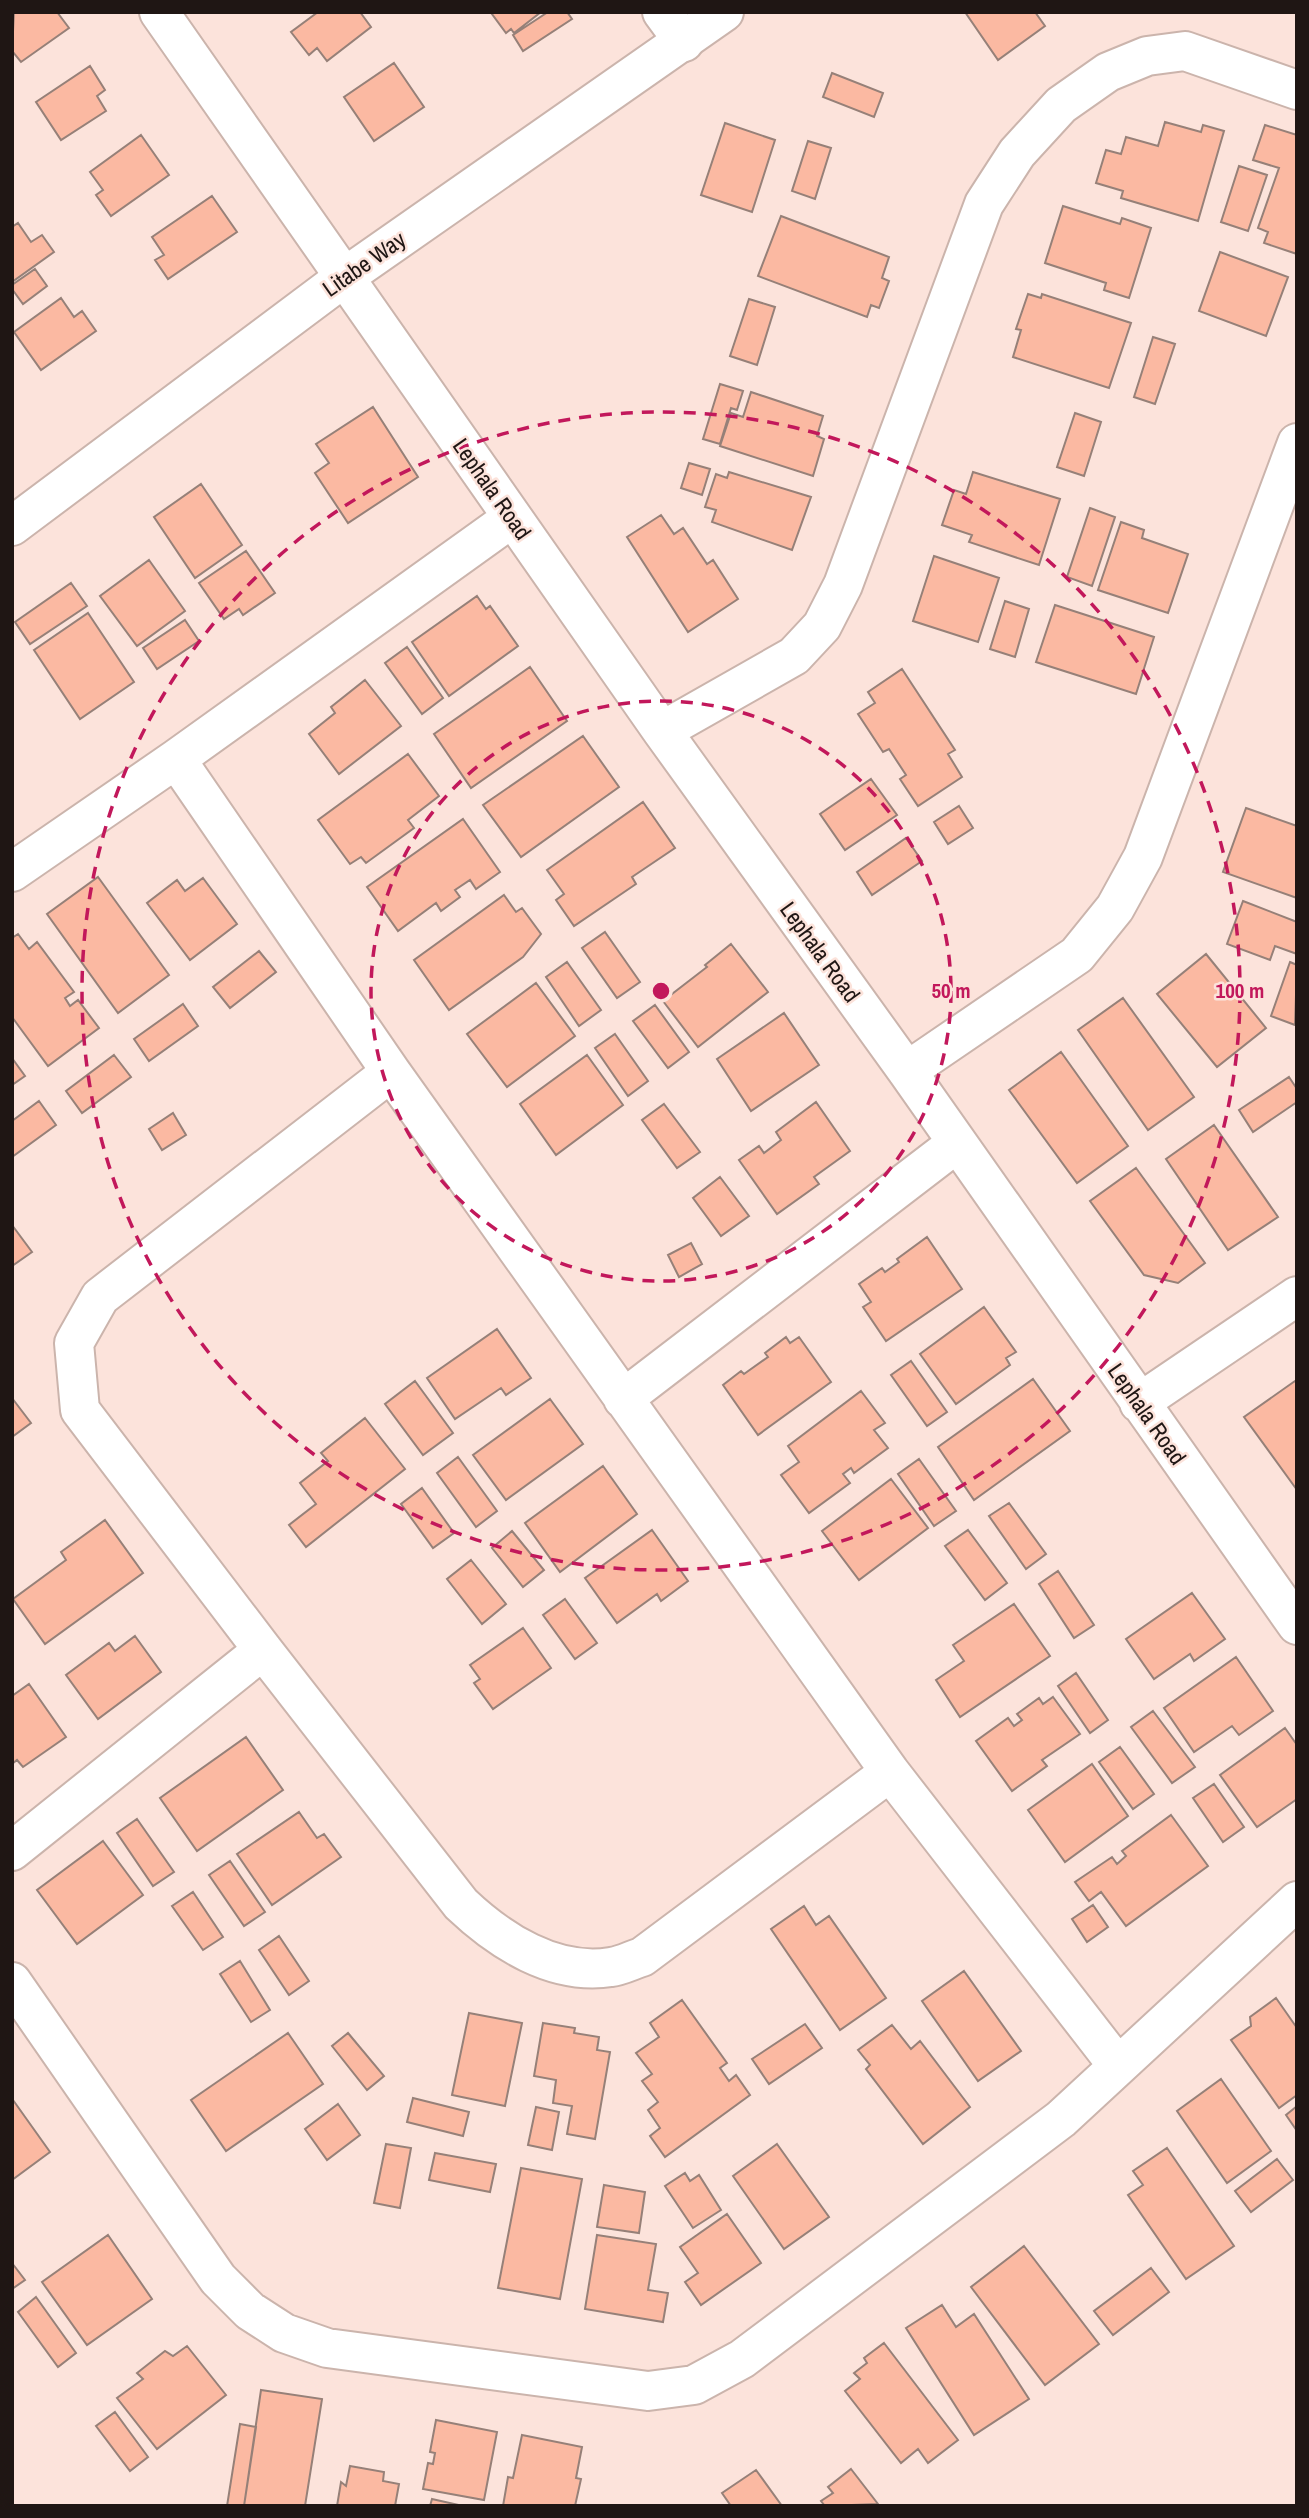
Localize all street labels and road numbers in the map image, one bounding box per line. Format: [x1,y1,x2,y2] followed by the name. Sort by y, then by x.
[316,223,412,303] street label: Litabe Way
[446,432,539,546] street label: Lephala Road
[773,895,867,1008] street label: Lephala Road
[1101,1357,1194,1471] street label: Lephala Road

